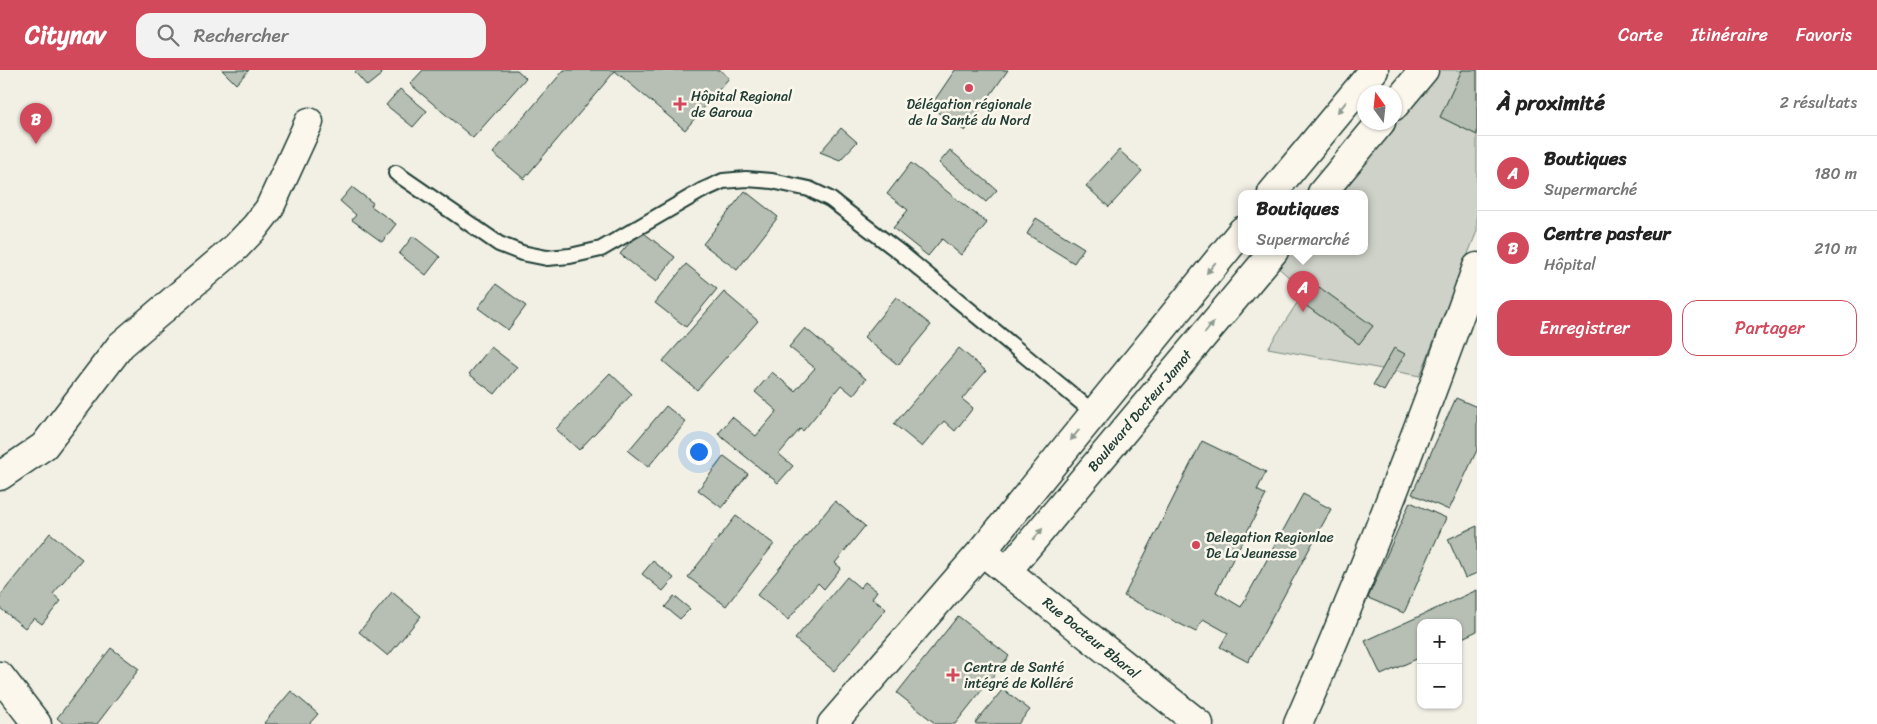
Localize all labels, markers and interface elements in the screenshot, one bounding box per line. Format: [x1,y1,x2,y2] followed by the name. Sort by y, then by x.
[136,13,486,58] search box
[25,14,106,56] text: Citynav
[194,19,288,52] text: Rechercher
[1618,19,1663,51] text: Carte
[1691,19,1768,51] text: Itinéraire
[1796,19,1852,51] text: Favoris
[154,21,182,49] icon: search
[963,82,975,94] marker: Délégation régionale de la Santé du Nord
[691,84,793,125] place label: Hôpital Regional de Garoua
[1497,84,1605,122] text: À proximité
[1357,85,1402,130] north arrow
[1780,88,1857,117] text: 2 résultats
[906,92,1032,133] place label: Délégation régionale de la Santé du Nord
[673,97,687,111] marker: Hôpital Regional de Garoua
[1337,101,1348,114] one-way arrow
[20,103,52,144] pin: B
[1544,142,1626,175] text: Boutiques
[1508,159,1518,188] text: A
[1814,159,1857,188] text: 180 m
[1544,175,1637,204] text: Supermarché
[1238,190,1368,255] popup
[1256,192,1339,225] text: Boutiques
[1544,217,1670,250] text: Centre pasteur
[1256,225,1350,254] text: Supermarché
[1508,234,1518,263] text: B
[1814,234,1857,263] text: 210 m
[1544,250,1596,279] text: Hôpital
[1205,262,1216,275] one-way arrow
[1287,271,1319,312] pin: A
[1497,300,1672,356] button: Enregistrer
[1682,300,1857,356] button: Partager
[1204,322,1215,335] one-way arrow
[1081,343,1200,478] street label: Boulevard Docteur Jamot
[1070,429,1081,442] one-way arrow
[686,439,712,465] your location
[1206,525,1334,566] place label: Delegation Regionlae De La Jeunesse
[1032,528,1043,540] one-way arrow
[1190,539,1202,551] marker: Delegation Regionlae De La Jeunesse
[1037,591,1146,686] street label: Rue Docteur Bbaral
[1417,619,1462,709] map controls
[1417,619,1462,664] button: +
[964,655,1073,696] place label: Centre de Santé intégré de Kolléré
[1417,664,1462,709] button: −
[946,668,960,682] marker: Centre de Santé intégré de Kolléré

